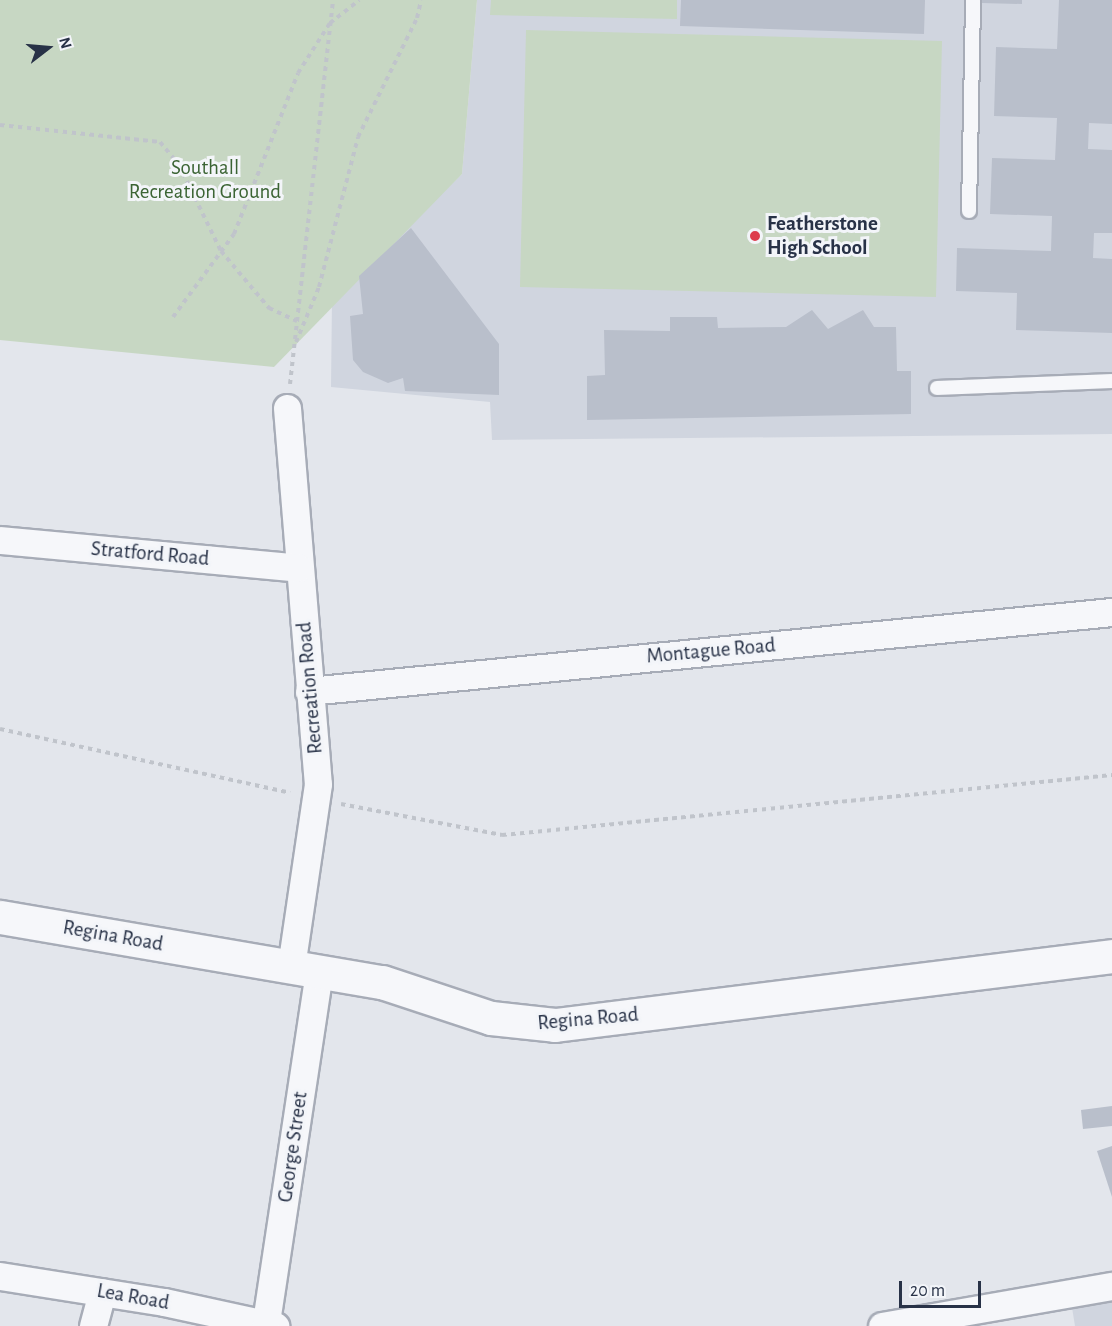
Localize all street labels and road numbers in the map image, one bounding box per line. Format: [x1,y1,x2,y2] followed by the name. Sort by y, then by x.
[90,536,210,572] street label: Stratford Road
[292,621,328,755] street label: Recreation Road
[645,633,777,669] street label: Montague Road
[61,915,165,957] street label: Regina Road
[536,1002,640,1036] street label: Regina Road
[273,1090,313,1204] street label: George Street
[95,1278,171,1316] street label: Lea Road

